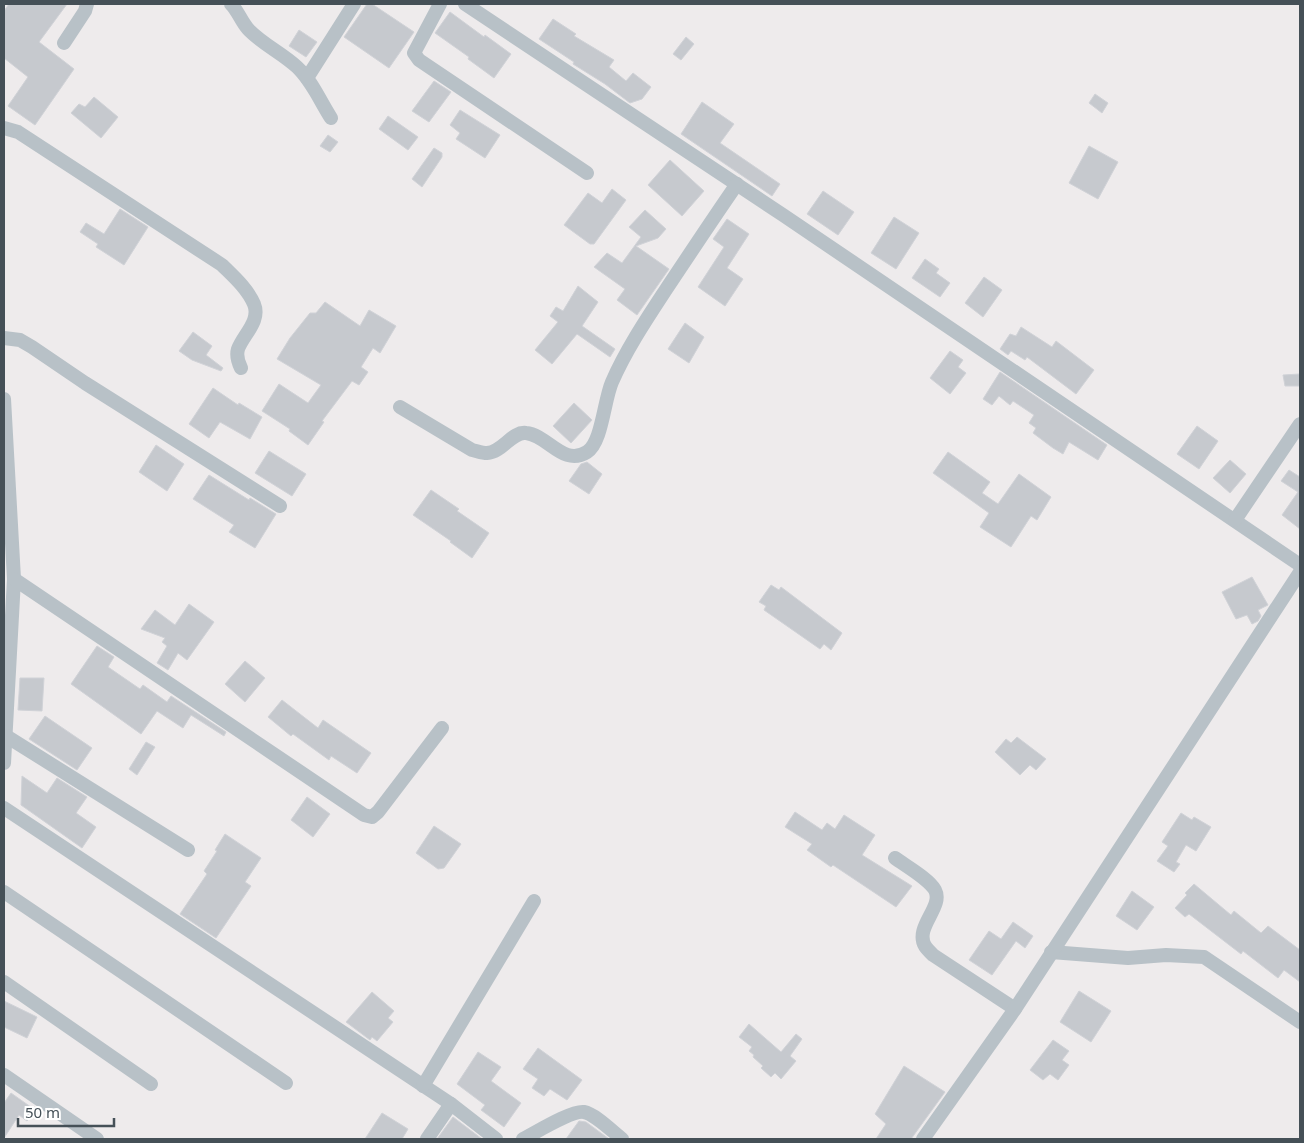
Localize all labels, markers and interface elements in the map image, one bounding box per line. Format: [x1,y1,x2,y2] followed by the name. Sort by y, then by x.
[18,1096,114,1128] scale bar
[25,1102,60,1122] text: 50 m

